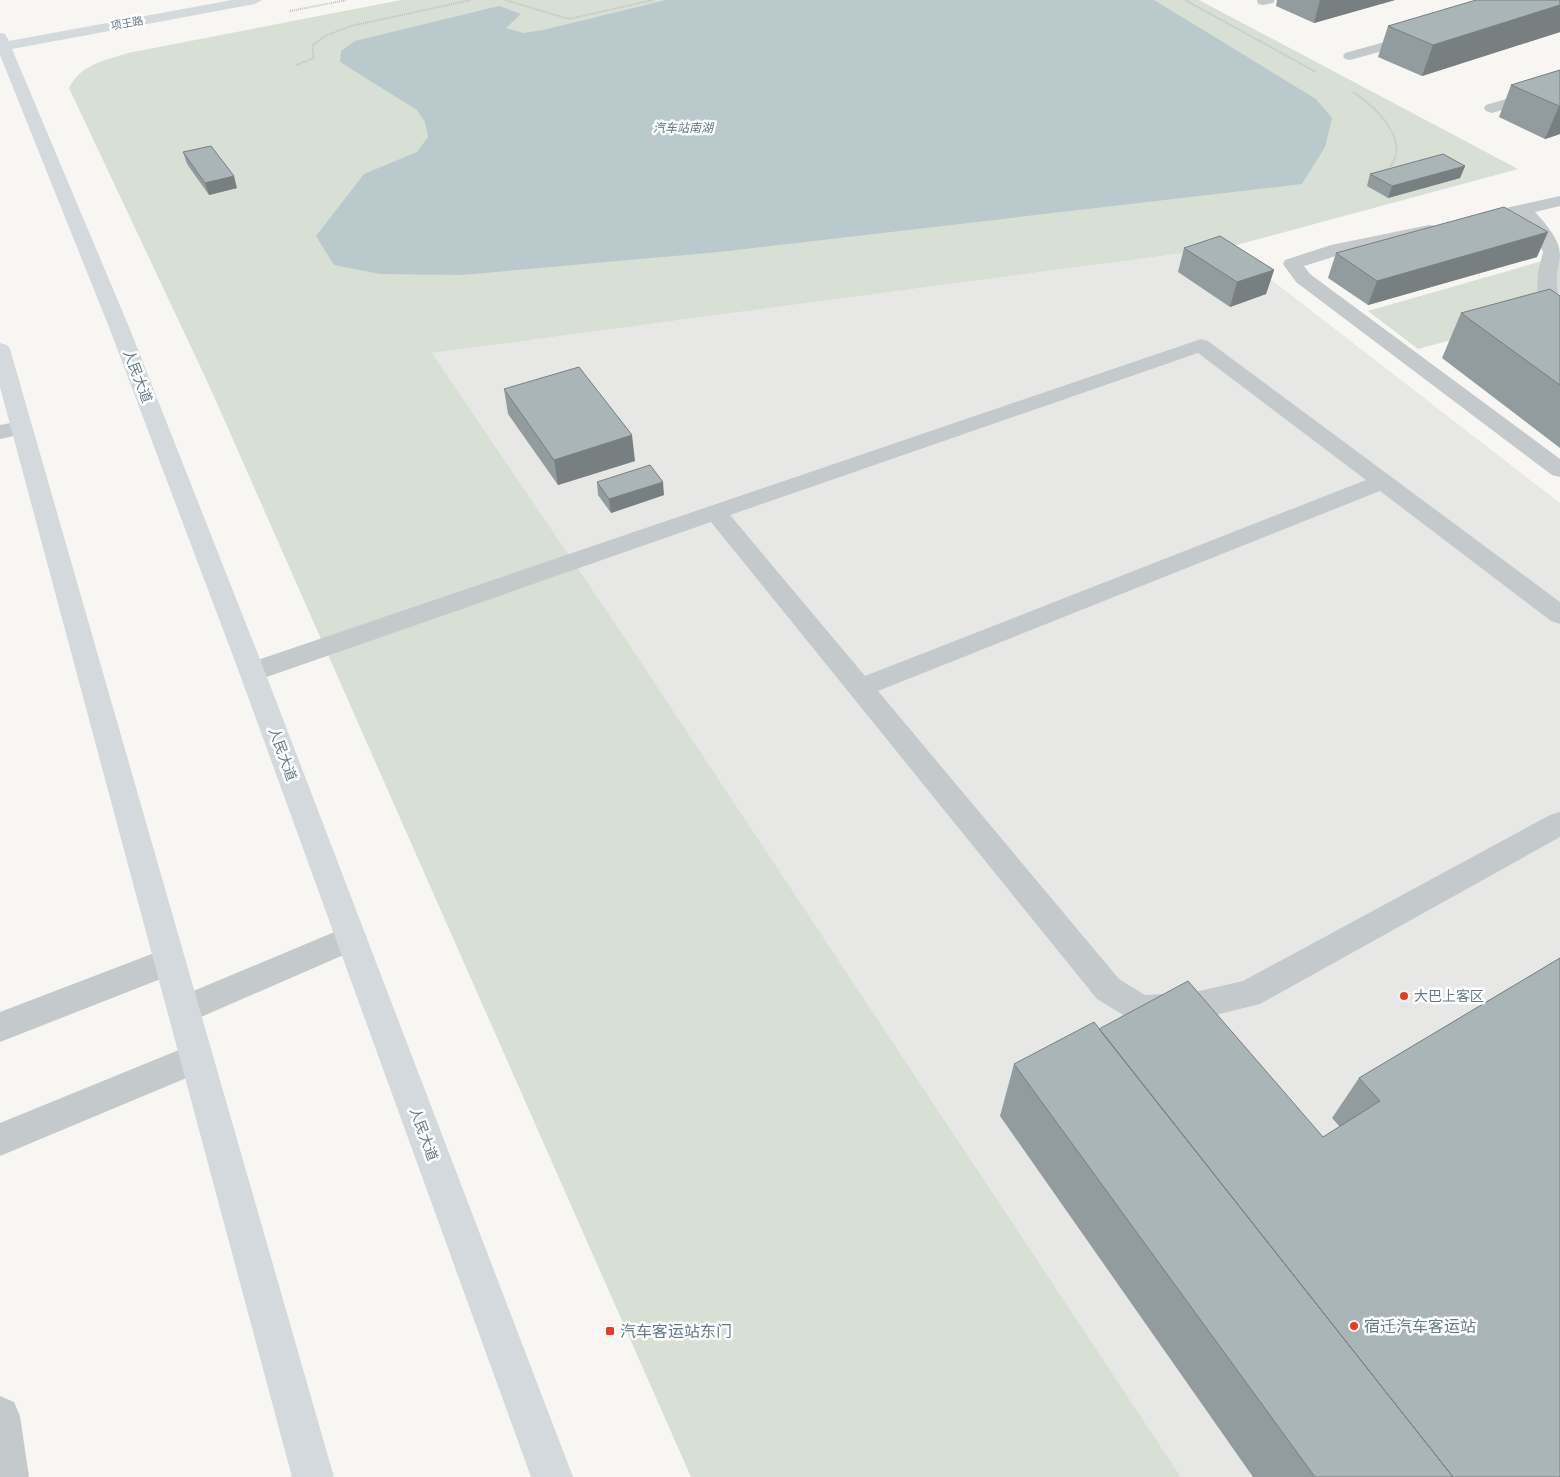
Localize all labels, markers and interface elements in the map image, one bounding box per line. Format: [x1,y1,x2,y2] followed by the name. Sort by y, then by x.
[110,14,145,34] street label: 项王路
[653,121,715,137] water label: 汽车站南湖
[119,347,155,406] street label: 人民大道
[264,725,299,784] street label: 人民大道
[1414,988,1484,1006] place label: 大巴上客区
[1398,990,1410,1002] marker: 大巴上客区
[405,1105,440,1164] street label: 人民大道
[1364,1318,1476,1338] place label: 宿迁汽车客运站
[1348,1320,1360,1332] marker: 宿迁汽车客运站
[620,1323,732,1343] place label: 汽车客运站东门
[604,1325,616,1337] marker: 汽车客运站东门

